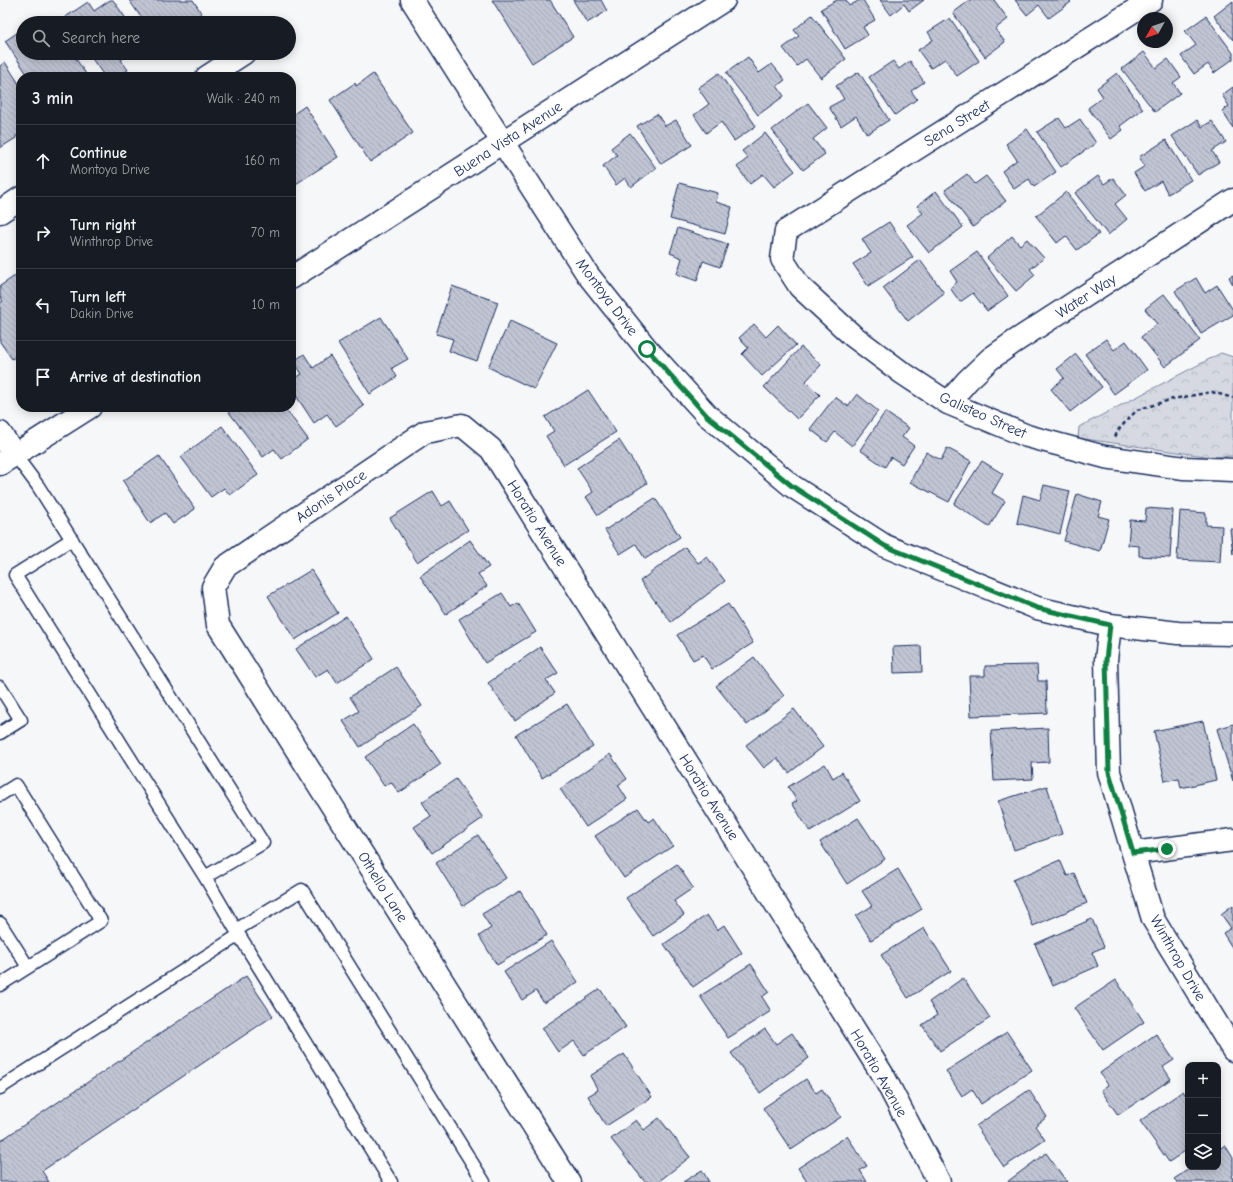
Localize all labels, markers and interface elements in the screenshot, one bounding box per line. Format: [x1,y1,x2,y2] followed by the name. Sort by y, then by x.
[1137,12,1173,48] north arrow
[16,16,296,60] search box
[30,27,52,49] icon: search
[62,29,140,47] text: Search here
[32,89,73,108] text: 3 min
[207,91,280,106] text: Walk · 240 m
[921,95,994,150] street label: Sena Street
[450,97,566,181] street label: Buena Vista Avenue
[70,144,127,162] text: Continue
[32,150,54,172] icon: ahead
[245,153,280,168] text: 160 m
[70,162,150,177] text: Montoya Drive
[70,216,136,234] text: Turn right
[32,222,54,244] icon: right
[251,225,280,240] text: 70 m
[70,234,153,249] text: Winthrop Drive
[572,255,642,340] street label: Montoya Drive
[1052,270,1120,322] street label: Water Way
[70,288,126,306] text: Turn left
[32,294,54,316] icon: left
[252,297,280,312] text: 10 m
[70,306,134,321] text: Dakin Drive
[638,340,656,358] route start
[32,366,54,388] icon: arrive
[70,368,201,386] text: Arrive at destination
[937,388,1030,442] street label: Galisteo Street
[292,465,370,526] street label: Adonis Place
[503,476,571,570] street label: Horatio Avenue
[675,750,743,844] street label: Horatio Avenue
[1158,840,1176,858] route end
[354,848,412,926] street label: Othello Lane
[1146,912,1210,1004] street label: Winthrop Drive
[847,1026,912,1121] street label: Horatio Avenue
[1185,1062,1221,1170] map controls
[1185,1062,1221,1098] button: +
[1185,1098,1221,1134] button: −
[1185,1134,1221,1170] button: layers

